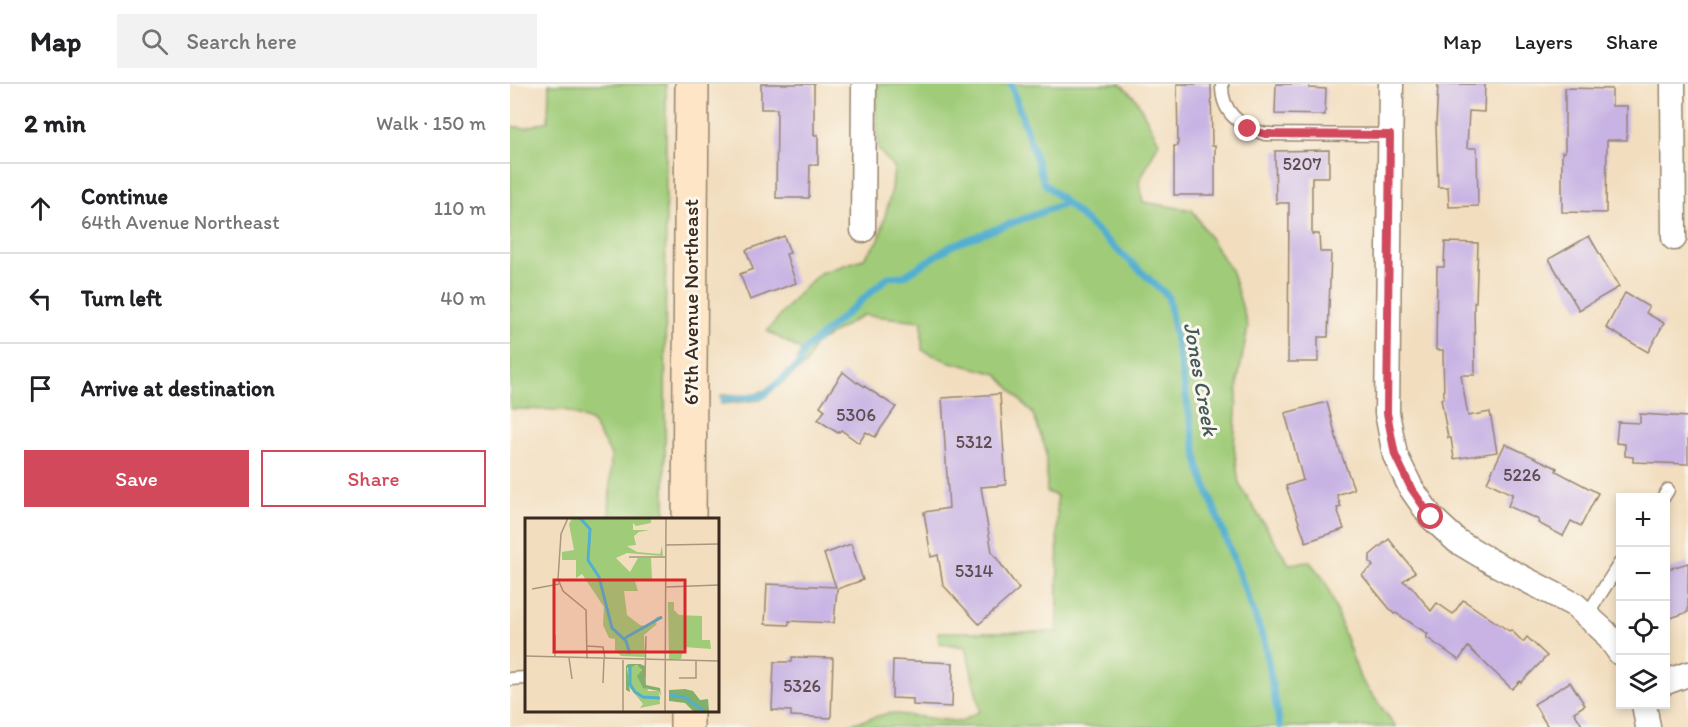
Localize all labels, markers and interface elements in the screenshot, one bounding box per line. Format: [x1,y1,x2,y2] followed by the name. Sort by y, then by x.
[117,14,537,68] search box
[30,24,81,58] text: Map
[138,25,171,58] icon: search
[186,28,297,55] text: Search here
[1443,29,1482,54] text: Map
[1515,29,1573,54] text: Layers
[1606,29,1658,54] text: Share
[24,107,86,139] text: 2 min
[376,111,486,135] text: Walk · 150 m
[1234,115,1260,141] route end
[1283,153,1322,175] house number: 5207
[81,183,168,210] text: Continue
[24,192,57,225] icon: ahead
[434,196,486,220] text: 110 m
[678,199,703,405] street label: 67th Avenue Northeast
[81,210,280,234] text: 64th Avenue Northeast
[24,282,57,315] icon: left
[81,285,162,312] text: Turn left
[440,286,486,310] text: 40 m
[1178,320,1225,439] water label: Jones Creek
[24,372,57,405] icon: arrive
[81,375,275,402] text: Arrive at destination
[836,404,876,426] house number: 5306
[955,431,993,453] house number: 5312
[24,450,249,507] button: Save
[261,450,486,507] button: Share
[1503,464,1541,486] house number: 5226
[1616,493,1670,709] map controls
[1616,493,1670,547] button: +
[1417,503,1443,529] route start
[525,518,718,712] inset map
[1616,547,1670,601] button: −
[955,560,993,582] house number: 5314
[1616,601,1670,655] button: locate
[1616,655,1670,709] button: layers
[783,675,821,697] house number: 5326

